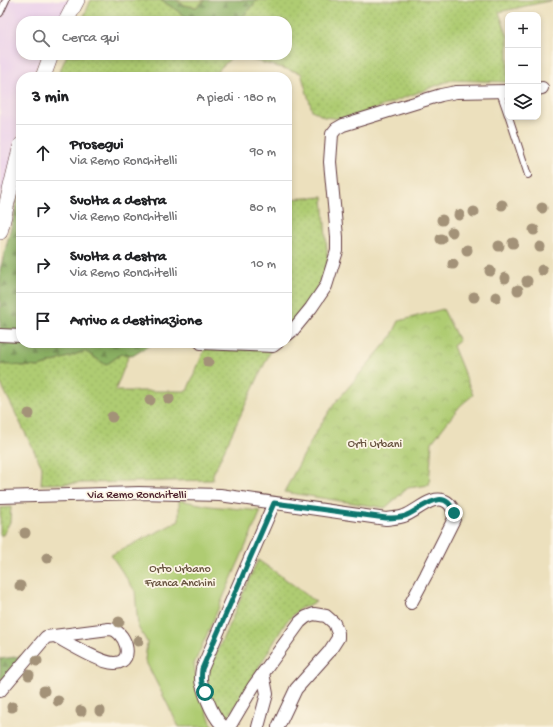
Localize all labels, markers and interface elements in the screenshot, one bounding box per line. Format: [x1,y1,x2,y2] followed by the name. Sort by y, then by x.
[505,12,541,120] map controls
[505,12,541,48] button: +
[16,16,292,60] search box
[30,27,52,49] icon: search
[62,29,119,47] text: Cerca qui
[505,48,541,84] button: −
[505,84,541,120] button: layers
[32,88,69,108] text: 3 min
[197,91,276,106] text: A piedi · 180 m
[70,136,123,154] text: Prosegui
[32,142,54,164] icon: ahead
[250,145,276,160] text: 90 m
[70,154,177,169] text: Via Remo Ronchitelli
[70,192,166,210] text: Svolta a destra
[32,198,54,220] icon: right
[249,201,276,216] text: 80 m
[70,210,177,225] text: Via Remo Ronchitelli
[70,248,166,266] text: Svolta a destra
[32,254,54,276] icon: right
[251,257,276,272] text: 10 m
[70,266,177,281] text: Via Remo Ronchitelli
[32,310,54,332] icon: arrive
[70,312,202,330] text: Arrivo a destinazione
[348,438,403,452] park label: Orti Urbani
[86,489,187,503] street label: Via Remo Ronchitelli
[445,504,463,522] route end
[144,563,216,591] park label: Orto Urbano Franca Anchini
[196,683,214,701] route start

